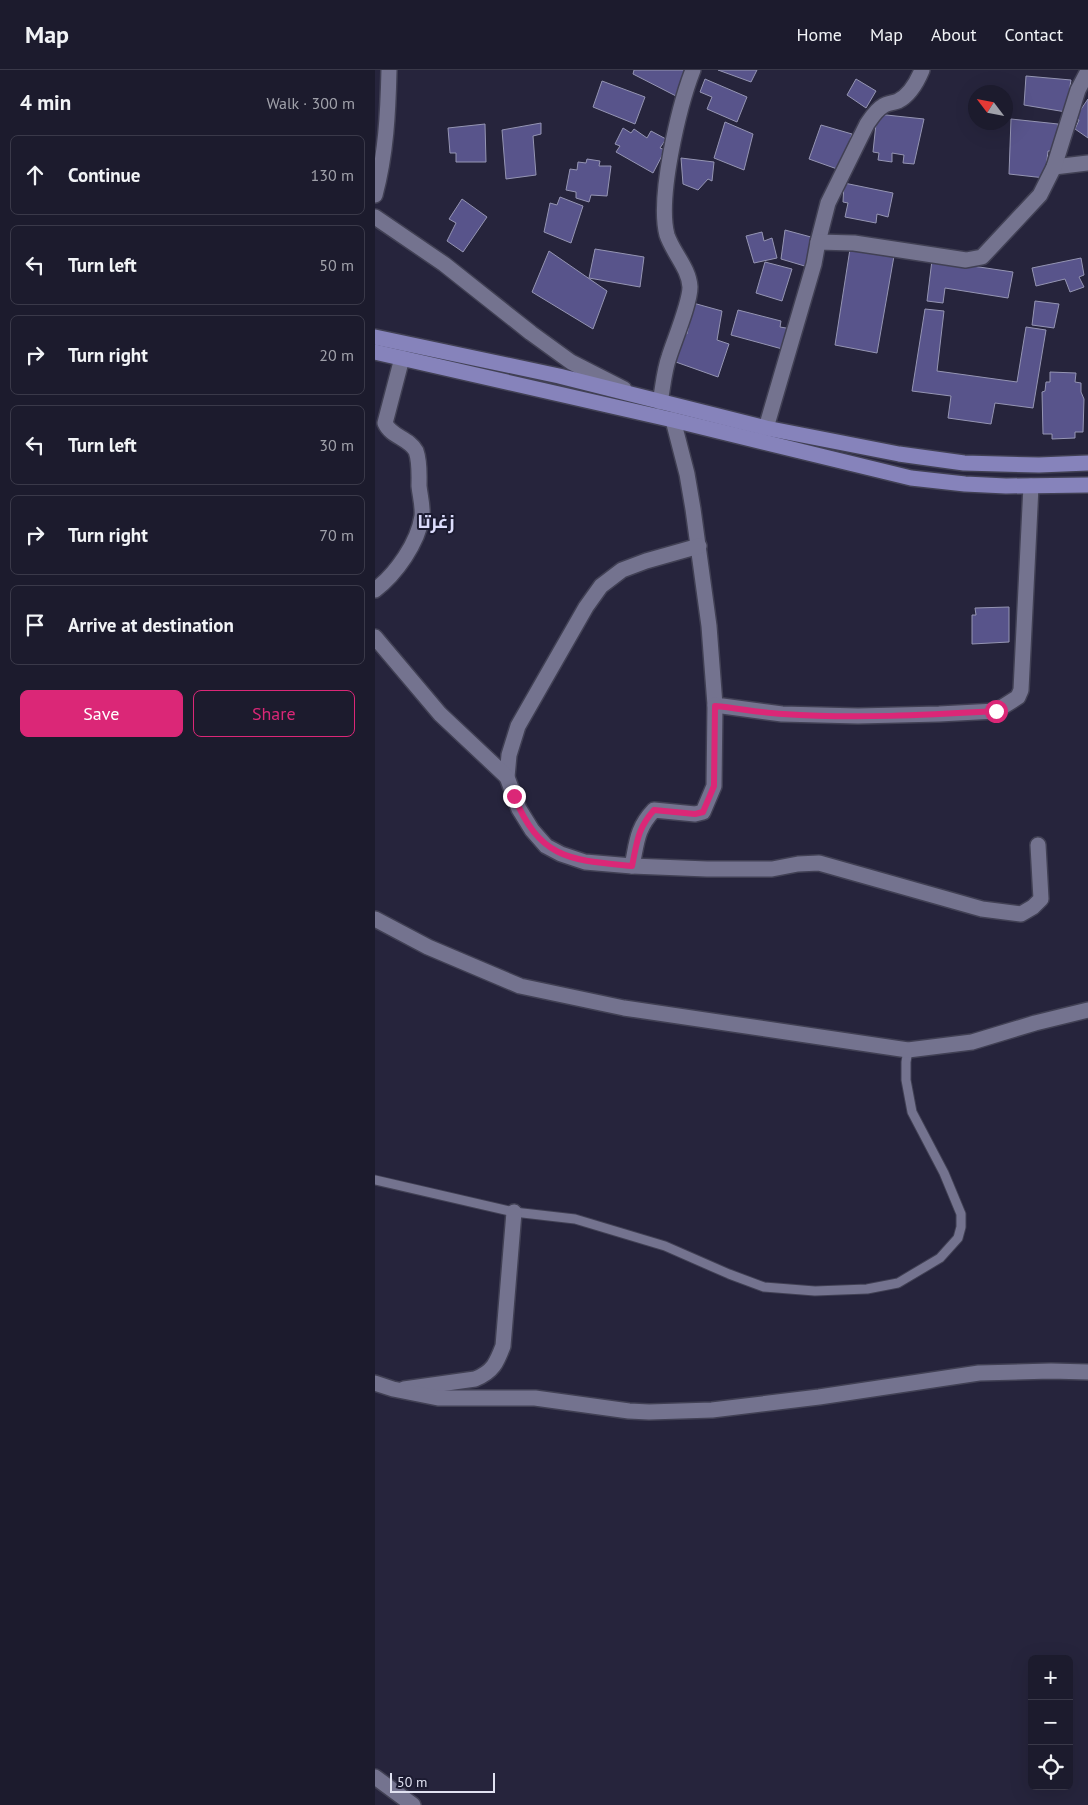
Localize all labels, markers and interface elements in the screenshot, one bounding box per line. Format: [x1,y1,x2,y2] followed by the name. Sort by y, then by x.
[25,19,69,50] text: Map
[796,23,842,46] text: Home
[870,23,903,46] text: Map
[931,23,977,46] text: About
[1005,23,1063,46] text: Contact
[968,85,1013,130] north arrow
[20,89,71,116] text: 4 min
[266,93,355,113] text: Walk · 300 m
[21,161,49,189] icon: ahead
[68,163,140,187] text: Continue
[311,165,354,185] text: 130 m
[21,251,49,279] icon: left
[68,253,137,277] text: Turn left
[319,255,354,275] text: 50 m
[21,341,49,369] icon: right
[68,343,148,367] text: Turn right
[319,345,354,365] text: 20 m
[21,431,49,459] icon: left
[68,433,137,457] text: Turn left
[319,435,354,455] text: 30 m
[417,509,455,534] district label: زغرتا
[21,521,49,549] icon: right
[68,523,148,547] text: Turn right
[319,525,354,545] text: 70 m
[21,611,49,639] icon: arrive
[68,613,234,637] text: Arrive at destination
[20,690,183,737] button: Save
[193,690,355,737] button: Share
[985,700,1008,723] route start
[503,785,526,808] route end
[1028,1655,1073,1790] map controls
[1028,1655,1073,1700] button: +
[1028,1700,1073,1745] button: −
[1028,1745,1073,1790] button: locate
[390,1770,495,1793] scale bar
[397,1773,427,1791] text: 50 m

